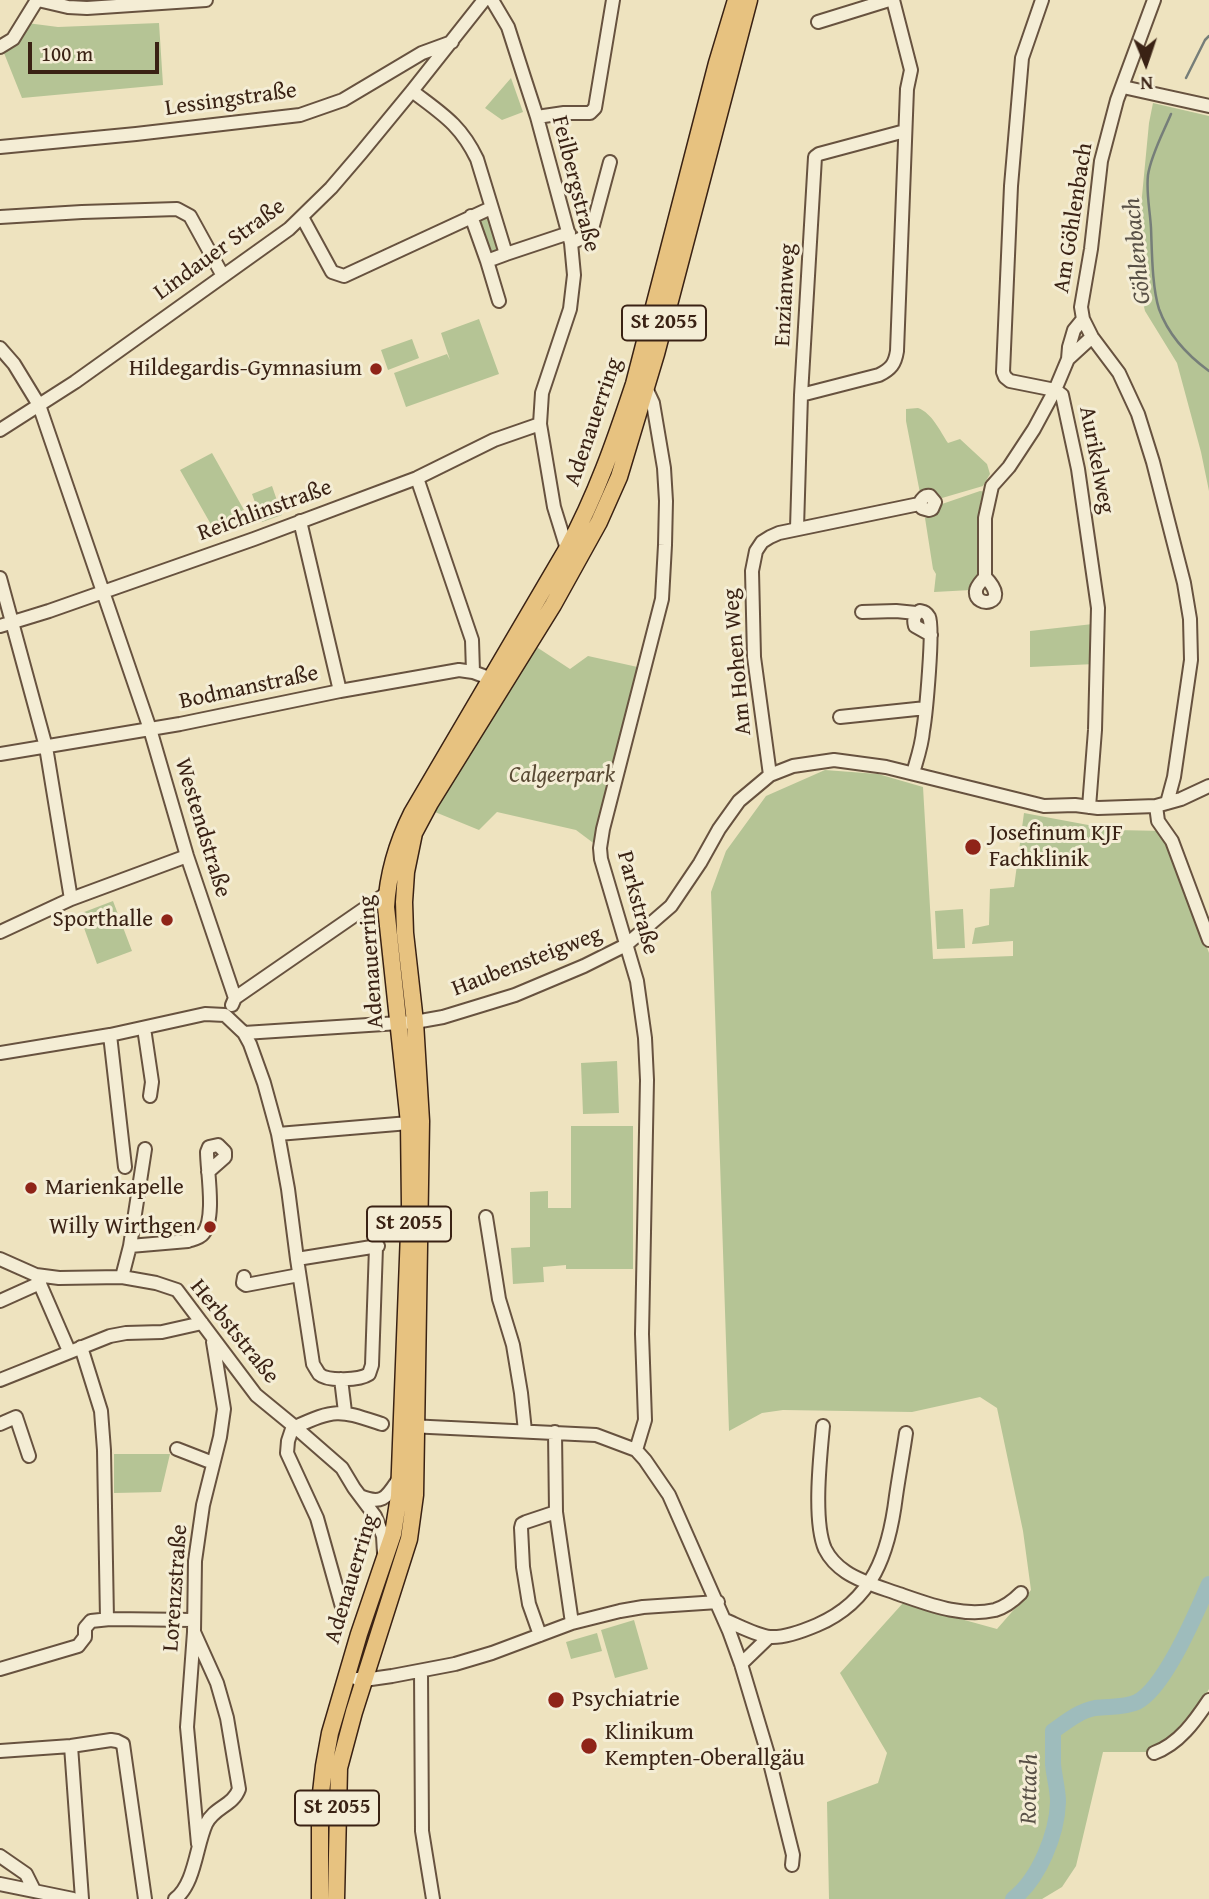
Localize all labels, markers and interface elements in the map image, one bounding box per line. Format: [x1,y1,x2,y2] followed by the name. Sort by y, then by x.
[32,28,163,72] scale bar
[1111,28,1181,98] north arrow
[41,38,93,69] text: 100 m
[1140,70,1154,98] text: N
[163,77,299,123] street label: Lessingstraße
[545,113,605,255] street label: Feilbergstraße
[1049,141,1099,295] street label: Am Göhlenbach
[149,193,291,307] street label: Lindauer Straße
[1118,196,1158,306] water label: Göhlenbach
[770,243,802,347] street label: Enzianweg
[622,306,706,340] road number: St 2055
[559,354,629,490] street label: Adenauerring
[129,355,362,383] place label: Hildegardis-Gymnasium
[368,361,384,377] marker: Hildegardis-Gymnasium
[1072,404,1120,516] street label: Aurikelweg
[194,474,336,548] street label: Reichlinstraße
[718,587,758,737] street label: Am Hohen Weg
[177,660,321,716] street label: Bodmanstraße
[168,755,236,901] street label: Westendstraße
[509,762,615,790] park label: Calgeerpark
[989,820,1123,874] place label: Josefinum KJF Fachklinik
[963,837,983,857] marker: Josefinum KJF Fachklinik
[610,848,664,958] street label: Parkstraße
[354,894,390,1030] street label: Adenauerring
[53,906,153,934] place label: Sporthalle
[159,912,175,928] marker: Sporthalle
[448,921,606,1003] street label: Haubensteigweg
[45,1174,184,1202] place label: Marienkapelle
[23,1180,39,1196] marker: Marienkapelle
[367,1206,451,1242] road number: St 2055
[49,1213,196,1241] place label: Willy Wirthgen
[202,1219,218,1235] marker: Willy Wirthgen
[184,1274,284,1390] street label: Herbststraße
[319,1511,385,1647] street label: Adenauerring
[158,1523,194,1653] street label: Lorenzstraße
[572,1686,680,1714] place label: Psychiatrie
[546,1690,566,1710] marker: Psychiatrie
[605,1719,805,1773] place label: Klinikum Kempten-Oberallgäu
[579,1736,599,1756] marker: Klinikum Kempten-Oberallgäu
[1015,1753,1045,1825] water label: Rottach
[295,1790,379,1826] road number: St 2055

